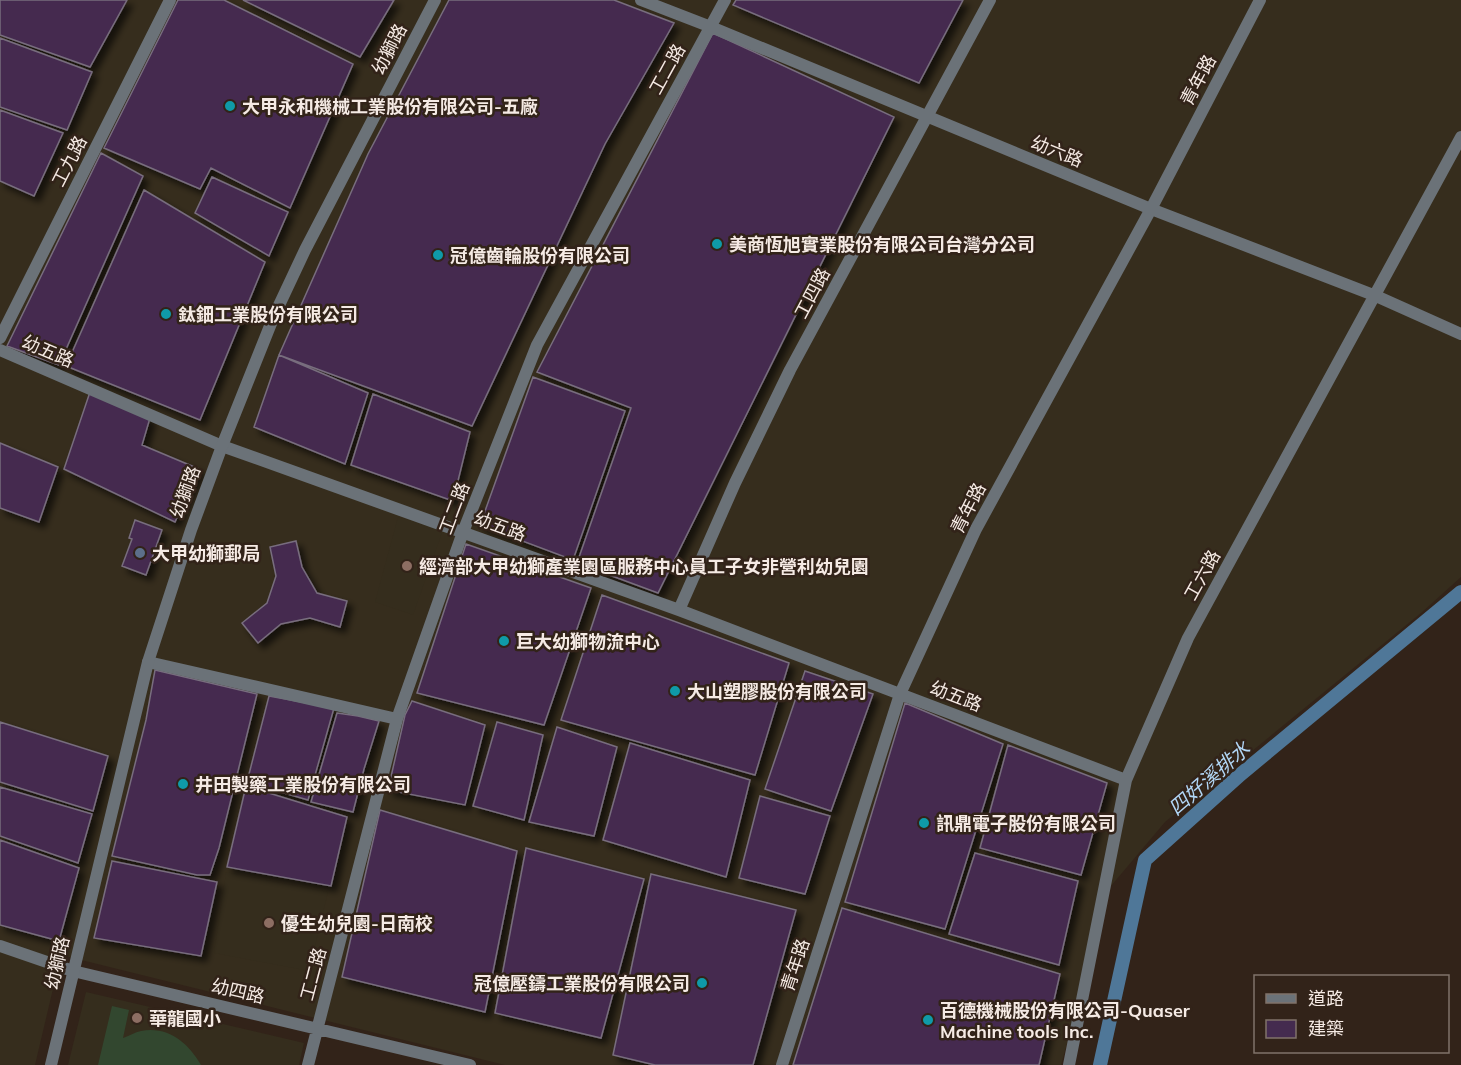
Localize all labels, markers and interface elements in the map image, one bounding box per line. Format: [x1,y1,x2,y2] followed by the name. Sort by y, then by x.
[366,20,412,78] street label: 幼獅路
[644,40,690,98] street label: 工二路
[1175,51,1221,109] street label: 青年路
[242,95,538,118] place label: 大甲永和機械工業股份有限公司-五廠
[223,99,237,113] marker: 大甲永和機械工業股份有限公司-五廠
[1028,130,1086,172] street label: 幼六路
[46,132,92,190] street label: 工九路
[729,233,1035,256] place label: 美商恆旭實業股份有限公司台灣分公司
[710,237,724,251] marker: 美商恆旭實業股份有限公司台灣分公司
[450,244,630,267] place label: 冠億齒輪股份有限公司
[431,248,445,262] marker: 冠億齒輪股份有限公司
[789,264,835,322] street label: 工四路
[178,303,358,326] place label: 鈦鈿工業股份有限公司
[159,307,173,321] marker: 鈦鈿工業股份有限公司
[19,330,77,372] street label: 幼五路
[165,463,205,521] street label: 幼獅路
[434,479,474,537] street label: 工二路
[945,479,991,537] street label: 青年路
[471,506,529,546] street label: 幼五路
[152,542,260,565] place label: 大甲幼獅郵局
[133,546,147,560] marker: 大甲幼獅郵局
[1179,546,1225,604] street label: 工六路
[419,555,869,578] place label: 經濟部大甲幼獅產業園區服務中心員工子女非營利幼兒園
[400,559,414,573] marker: 經濟部大甲幼獅產業園區服務中心員工子女非營利幼兒園
[516,630,660,653] place label: 巨大幼獅物流中心
[497,634,511,648] marker: 巨大幼獅物流中心
[927,676,985,716] street label: 幼五路
[687,680,867,703] place label: 大山塑膠股份有限公司
[668,684,682,698] marker: 大山塑膠股份有限公司
[1163,735,1256,820] water label: 四好溪排水
[195,773,411,796] place label: 井田製藥工業股份有限公司
[176,777,190,791] marker: 井田製藥工業股份有限公司
[936,812,1116,835] place label: 訊鼎電子股份有限公司
[917,816,931,830] marker: 訊鼎電子股份有限公司
[281,912,433,935] place label: 優生幼兒園-日南校
[262,916,276,930] marker: 優生幼兒園-日南校
[40,934,74,992] street label: 幼獅路
[776,936,814,994] street label: 青年路
[295,945,331,1003] street label: 工二路
[474,972,690,995] place label: 冠億壓鑄工業股份有限公司
[209,974,267,1008] street label: 幼四路
[1254,975,1449,1053] legend
[695,976,709,990] marker: 冠億壓鑄工業股份有限公司
[1308,987,1344,1010] text: 道路
[940,999,1191,1043] place label: 百德機械股份有限公司-Quaser Machine tools Inc.
[149,1007,221,1030] place label: 華龍國小
[130,1011,144,1025] marker: 華龍國小
[921,1013,935,1027] marker: 百德機械股份有限公司-Quaser Machine tools Inc.
[1308,1017,1344,1040] text: 建築

